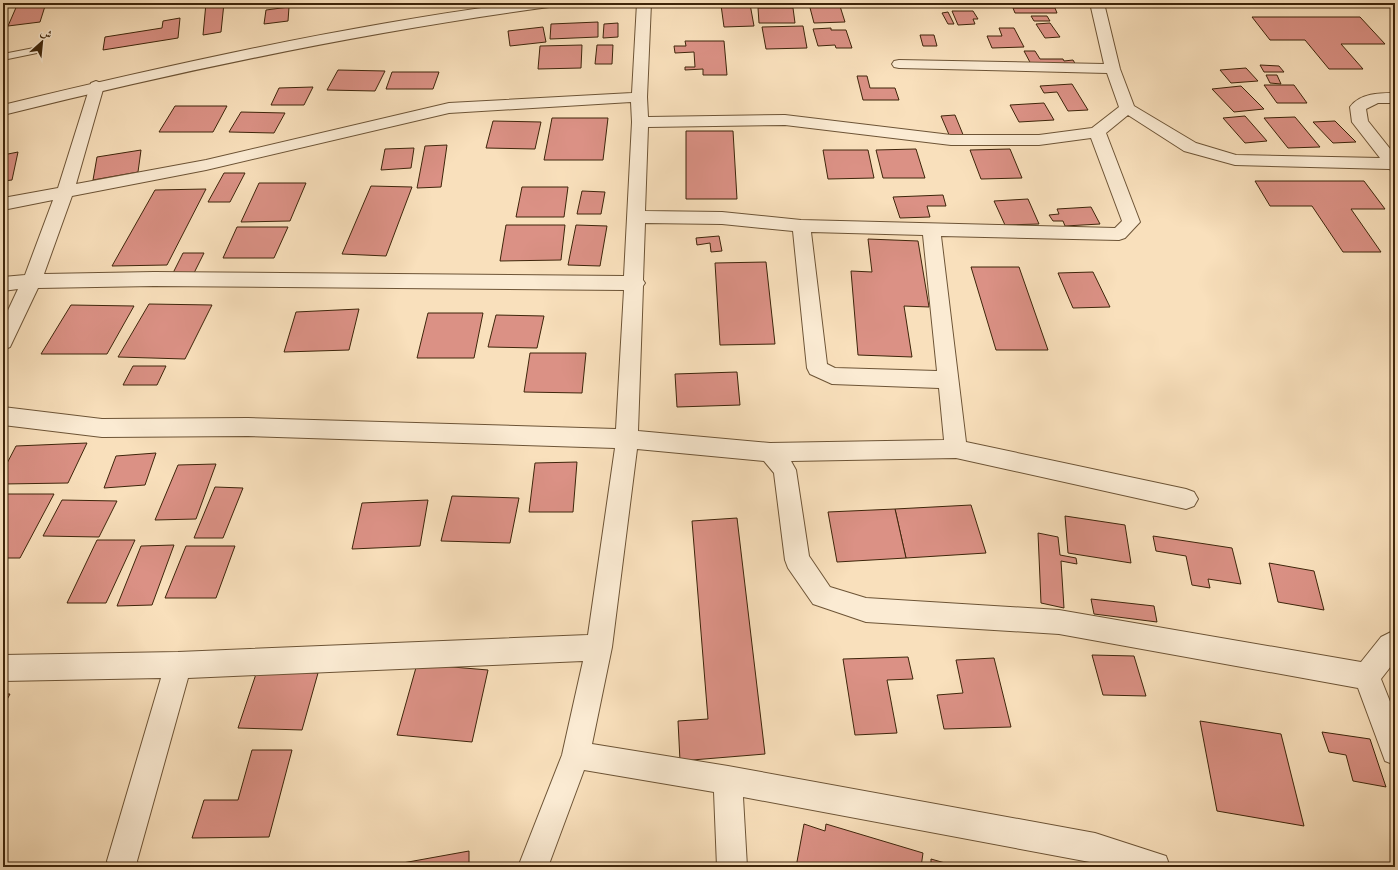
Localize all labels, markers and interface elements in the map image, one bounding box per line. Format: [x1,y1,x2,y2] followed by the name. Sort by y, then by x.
[22,22,62,62] north arrow
[38,25,54,43] text: ش

